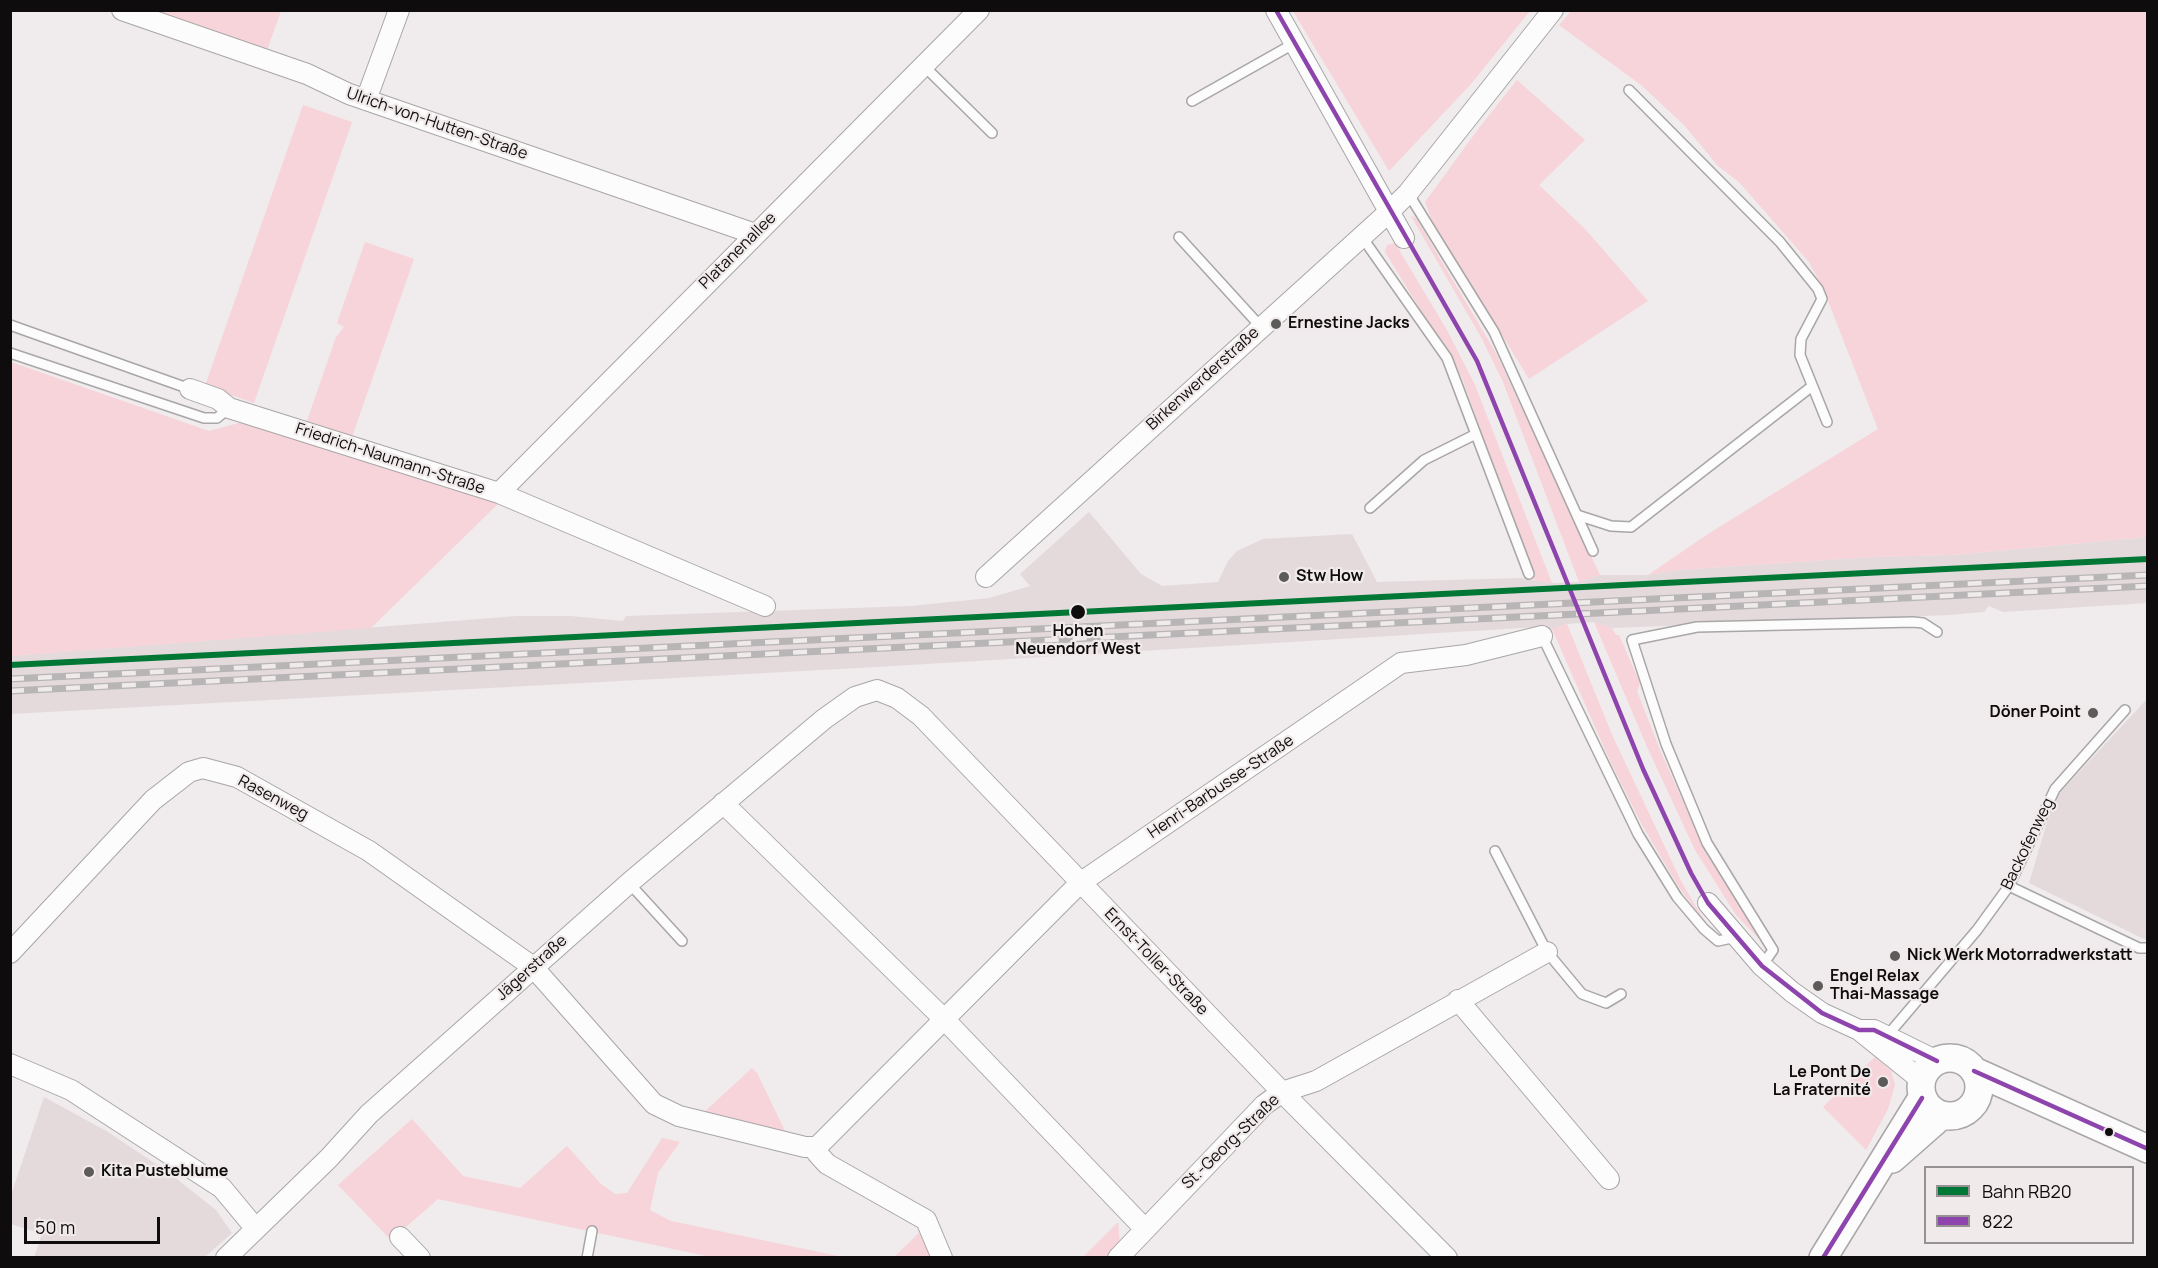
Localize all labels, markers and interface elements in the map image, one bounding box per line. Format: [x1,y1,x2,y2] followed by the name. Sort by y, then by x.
[344,84,530,164] street label: Ulrich-von-Hutten-Straße
[696,209,780,293] street label: Platanenallee
[1288,314,1410,334] place label: Ernestine Jacks
[1269,317,1283,331] marker: Ernestine Jacks
[1143,323,1263,435] street label: Birkenwerderstraße
[293,419,487,499] street label: Friedrich-Naumann-Straße
[1296,567,1363,587] place label: Stw How
[1277,570,1291,584] marker: Stw How
[1069,603,1087,621] marker: Hohen Neuendorf West
[1015,622,1141,660] place label: Hohen Neuendorf West
[1989,703,2081,723] place label: Döner Point
[2086,706,2100,720] marker: Döner Point
[1144,731,1298,843] street label: Henri-Barbusse-Straße
[235,772,311,824] street label: Rasenweg
[1998,795,2058,893] street label: Backofenweg
[1100,905,1212,1019] street label: Ernst-Toller-Straße
[493,931,571,1005] street label: Jägerstraße
[1907,946,2133,966] place label: Nick Werk Motorradwerkstatt
[1888,949,1902,963] marker: Nick Werk Motorradwerkstatt
[1830,967,1939,1005] place label: Engel Relax Thai-Massage
[1811,979,1825,993] marker: Engel Relax Thai-Massage
[1773,1063,1871,1101] place label: Le Pont De La Fraternité
[1876,1075,1890,1089] marker: Le Pont De La Fraternité
[1178,1091,1284,1193] street label: St.-Georg-Straße
[2103,1126,2115,1138] unlabelled marker
[101,1162,228,1182] place label: Kita Pusteblume
[82,1165,96,1179] marker: Kita Pusteblume
[1924,1166,2134,1244] legend
[1982,1179,2072,1203] text: Bahn RB20
[27,1205,164,1243] scale bar
[1982,1209,2013,1233] text: 822
[35,1215,75,1239] text: 50 m

